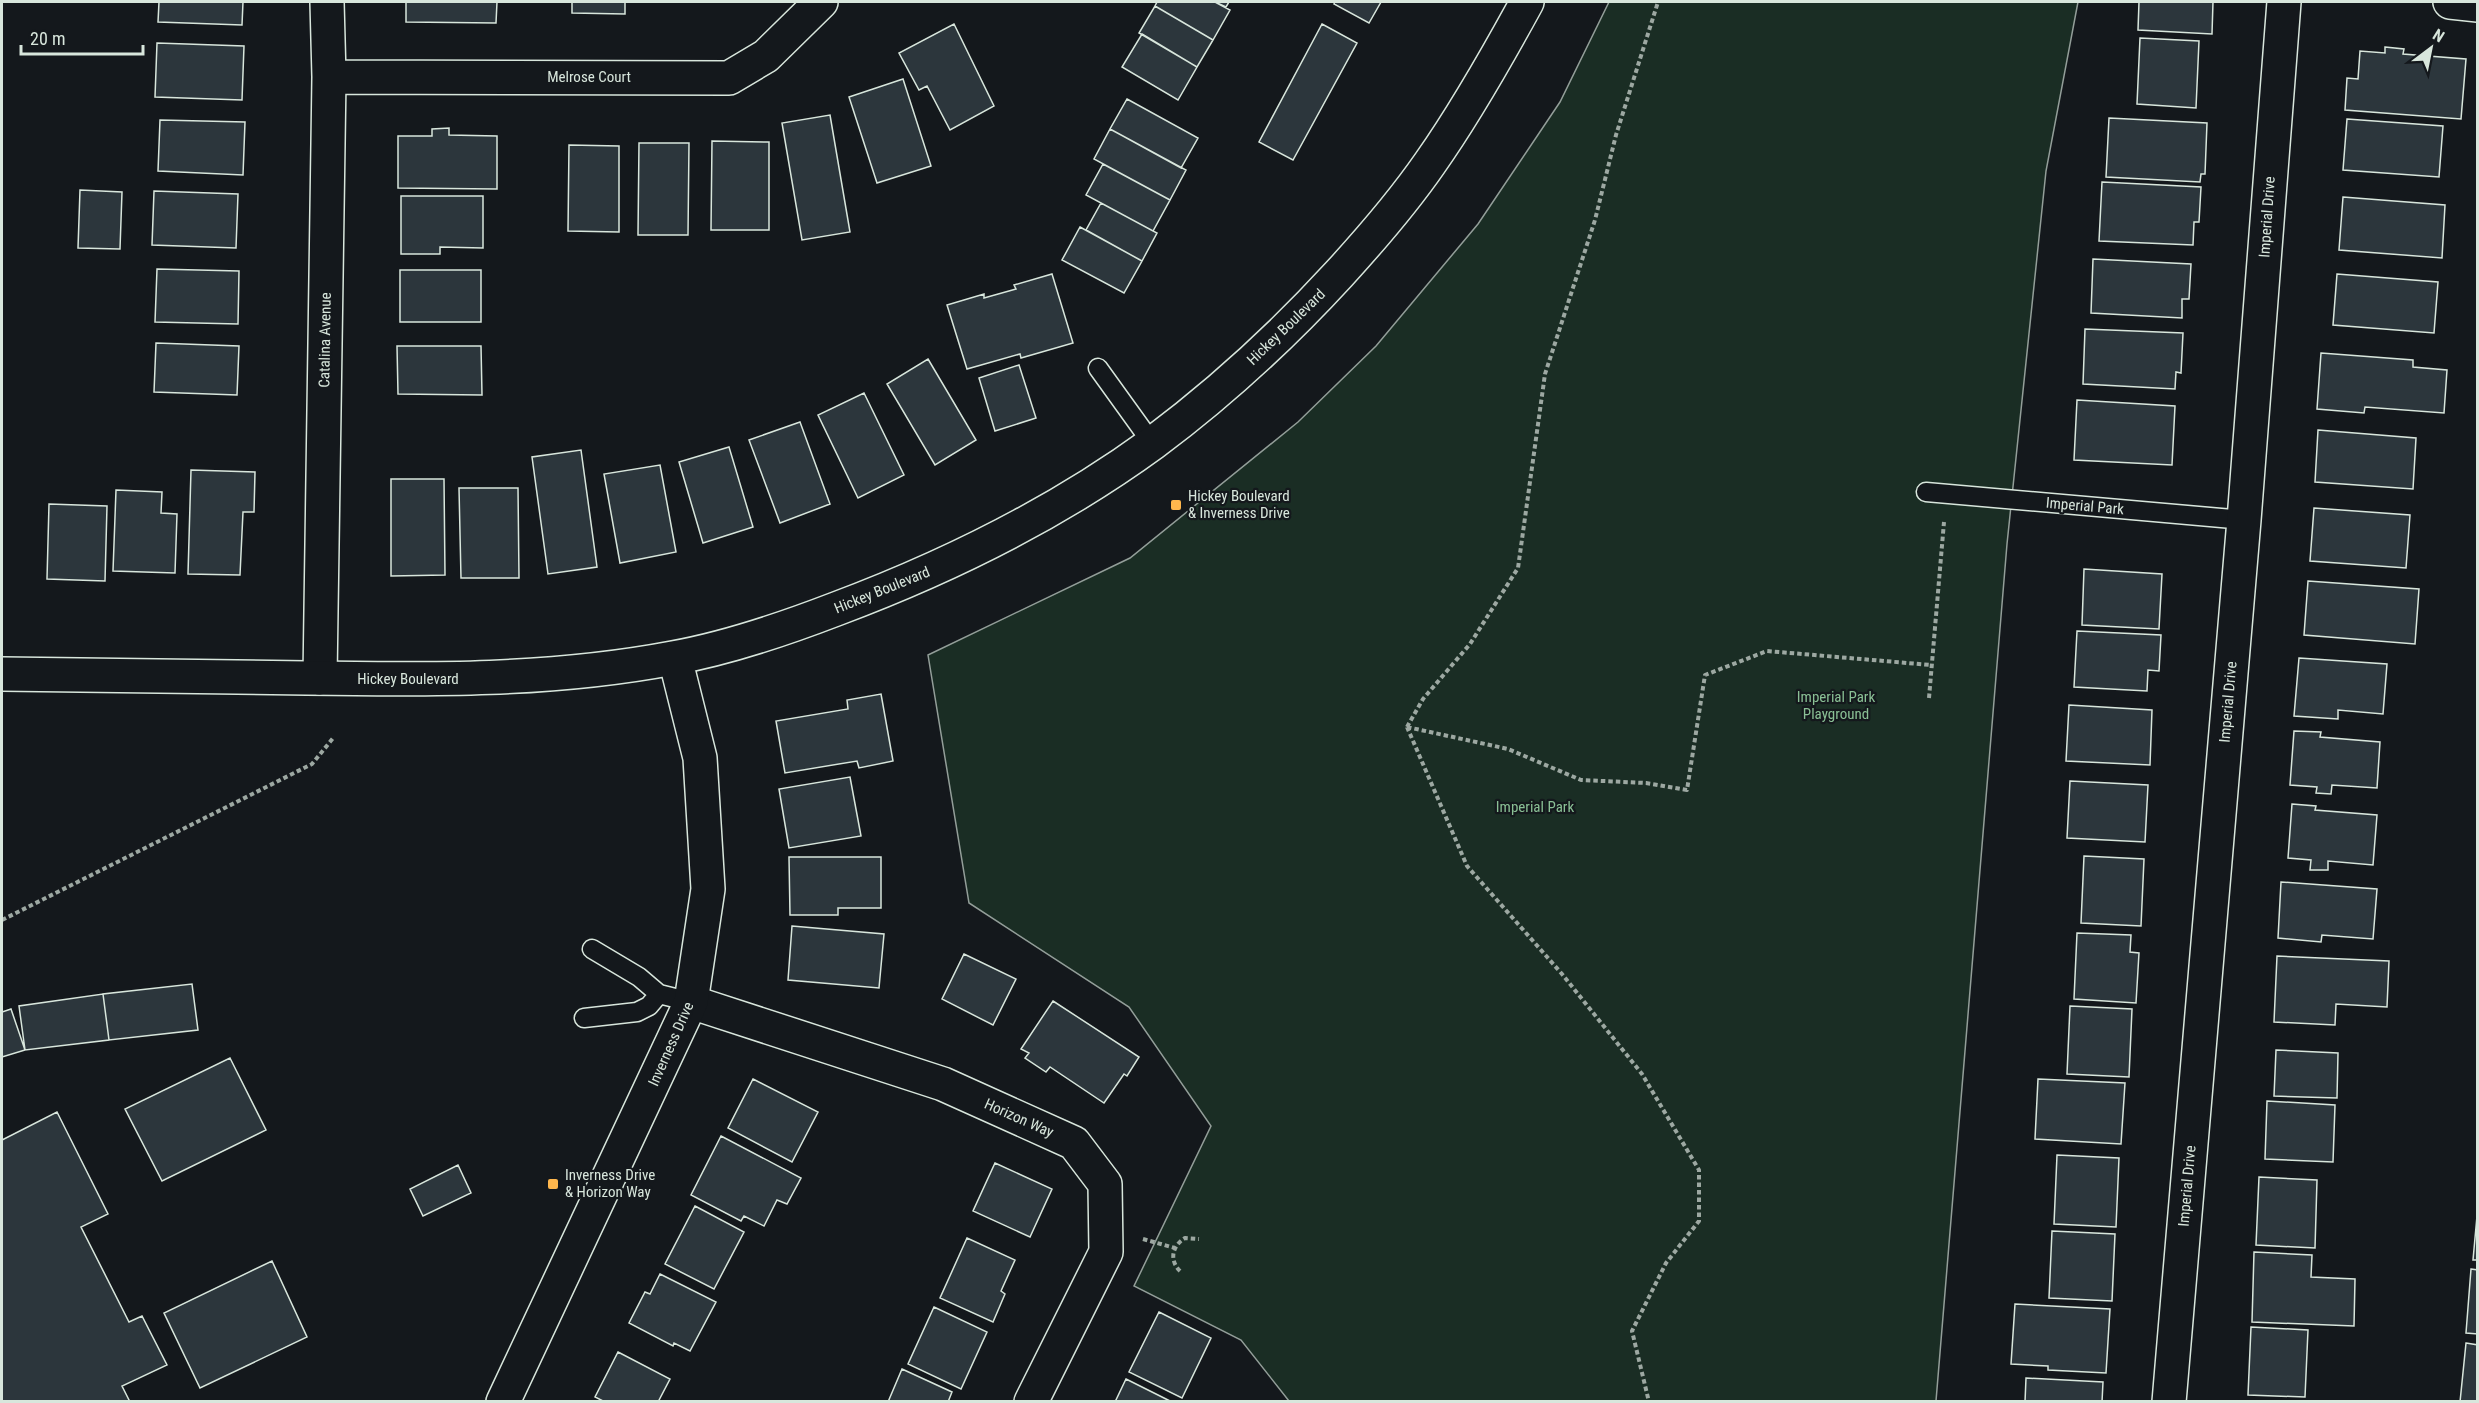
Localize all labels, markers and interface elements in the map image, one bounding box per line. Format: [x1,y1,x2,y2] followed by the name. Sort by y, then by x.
[21,18,142,56] scale bar
[2401,18,2461,78] north arrow
[2429,25,2448,46] text: N
[30,28,65,49] text: 20 m
[547,68,631,86] street label: Melrose Court
[2255,176,2279,258] street label: Imperial Drive
[1243,285,1329,369] street label: Hickey Boulevard
[315,292,335,388] street label: Catalina Avenue
[1188,487,1290,522] place label: Hickey Boulevard & Inverness Drive
[2045,494,2125,518] street label: Imperial Park
[1169,498,1183,512] marker: Hickey Boulevard & Inverness Drive
[832,563,932,617] street label: Hickey Boulevard
[2215,661,2241,743] street label: Imperial Drive
[357,670,459,688] street label: Hickey Boulevard
[1797,688,1875,723] park label: Imperial Park Playground
[1496,798,1574,816] park label: Imperial Park
[644,999,698,1089] street label: Inverness Drive
[982,1095,1056,1141] street label: Horizon Way
[2174,1145,2200,1227] street label: Imperial Drive
[565,1166,655,1201] place label: Inverness Drive & Horizon Way
[546,1177,560,1191] marker: Inverness Drive & Horizon Way

